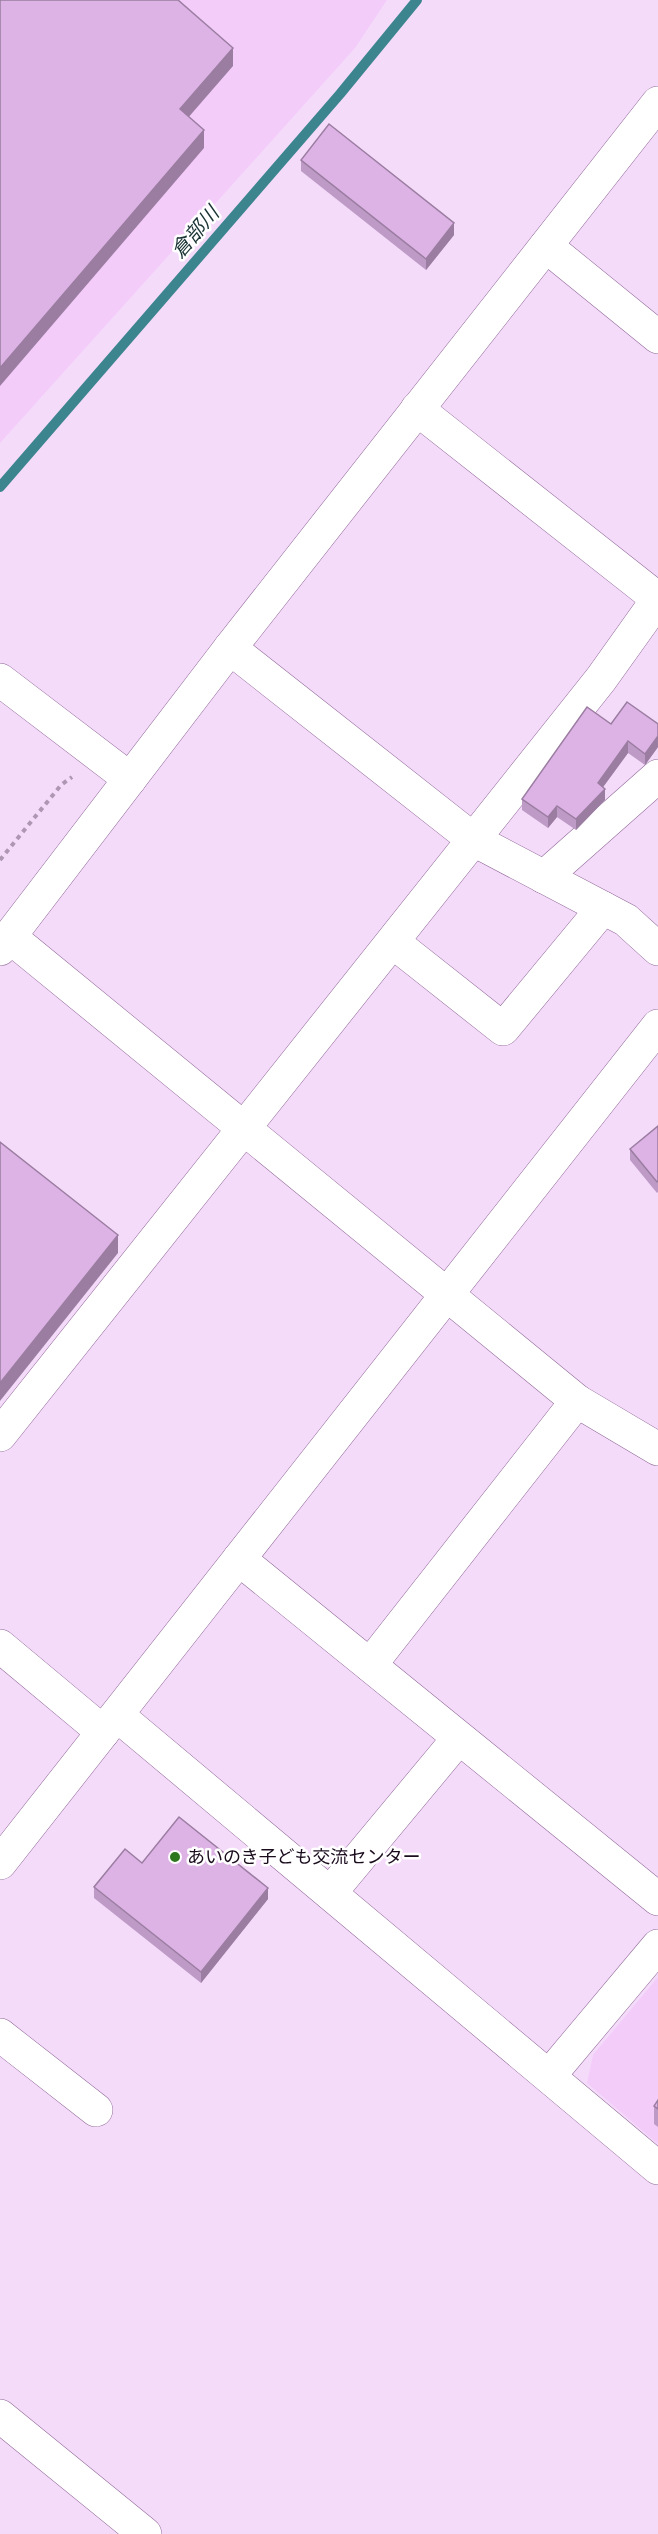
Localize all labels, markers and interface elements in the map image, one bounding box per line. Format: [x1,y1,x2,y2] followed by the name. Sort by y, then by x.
[165,199,226,263] water label: 倉部川
[187,1844,420,1868] place label: あいのき子ども交流センター
[168,1850,182,1864] marker: あいのき子ども交流センター

